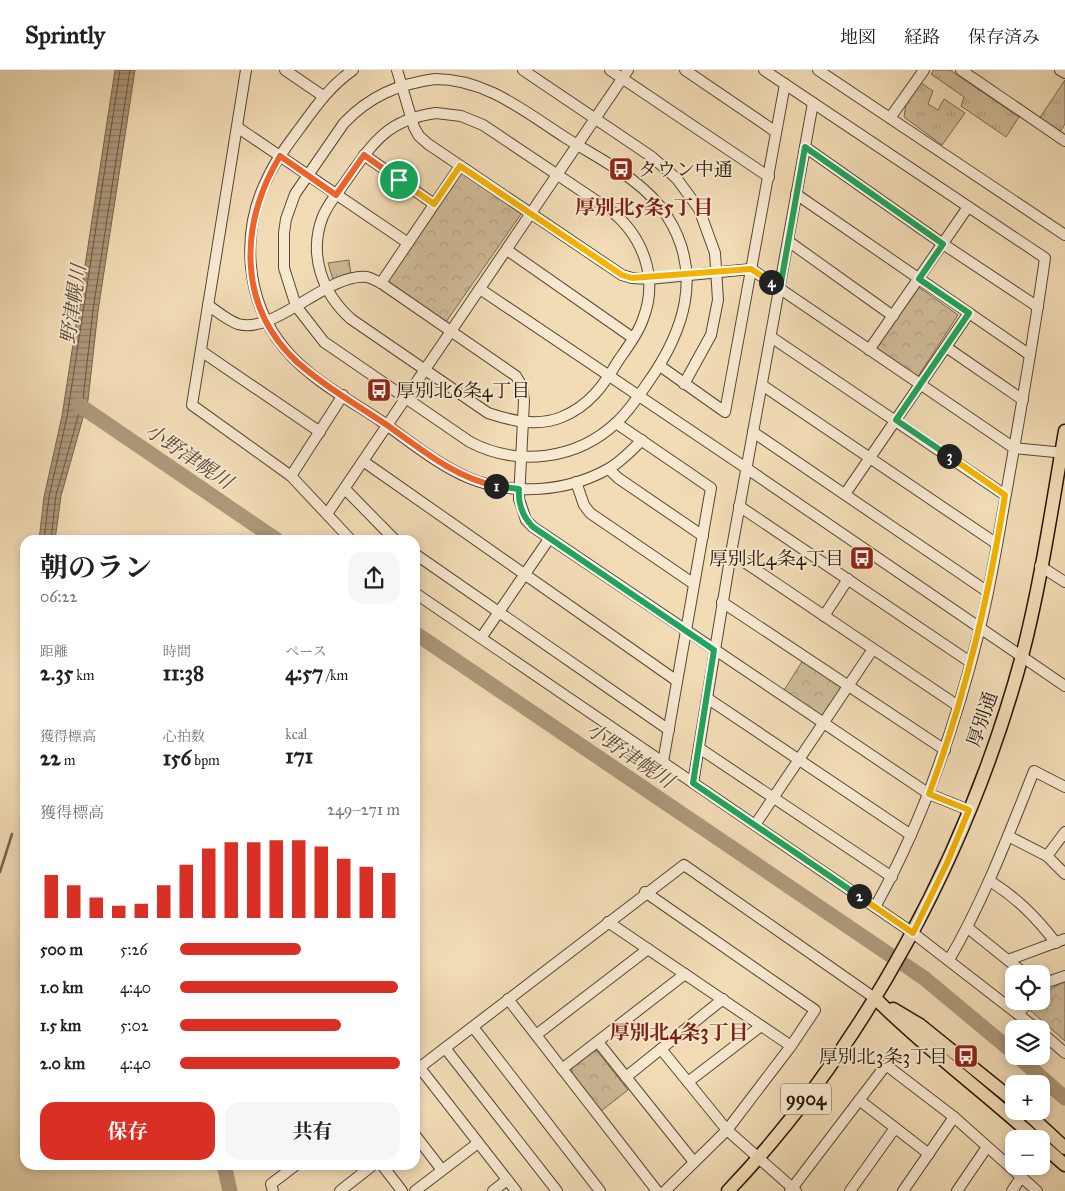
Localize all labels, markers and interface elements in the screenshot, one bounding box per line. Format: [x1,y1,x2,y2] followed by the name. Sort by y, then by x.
[25,20,105,50] text: Sprintly
[840,26,876,48] text: 地図
[904,26,940,48] text: 経路
[968,26,1040,48] text: 保存済み
[608,156,634,182] bus stop icon: タウン中通
[638,158,733,181] place label: タウン中通
[378,159,420,201] pin
[385,166,413,194] icon: arrive
[575,195,713,219] district label: 厚別北5条5丁目
[56,261,91,345] water label: 野津幌川
[758,270,784,294] pin: 4
[768,274,775,291] text: 4
[366,377,392,403] bus stop icon: 厚別北6条4丁目
[396,379,530,402] place label: 厚別北6条4丁目
[141,418,239,495] water label: 小野津幌川
[936,444,962,468] pin: 3
[947,448,952,465] text: 3
[484,474,508,498] pin: 1
[494,478,499,495] text: 1
[849,545,875,571] bus stop icon: 厚別北4条4丁目
[709,547,844,570] place label: 厚別北4条4丁目
[40,550,152,585] text: 朝のラン
[348,552,400,604] button: share
[40,587,77,606] text: 06:22
[40,643,68,660] text: 距離
[163,643,191,660] text: 時間
[285,643,327,660] text: ペース
[40,660,73,686] text: 2.35
[163,660,204,686] text: 11:38
[285,660,323,686] text: 4:57
[73,667,95,684] text: km
[323,667,348,684] text: /km
[962,688,1002,750] street label: 厚別通
[582,717,680,794] water label: 小野津幌川
[285,726,307,743] text: kcal
[40,728,96,745] text: 獲得標高
[163,728,205,745] text: 心拍数
[285,743,313,769] text: 171
[40,745,61,771] text: 22
[163,745,191,771] text: 156
[61,752,75,769] text: m
[191,752,220,769] text: bpm
[327,800,400,819] text: 249–271 m
[40,803,104,822] text: 獲得標高
[846,884,872,908] pin: 2
[856,888,863,905] text: 2
[40,940,83,959] text: 500 m
[120,940,148,959] text: 5:26
[1005,965,1050,1175] map controls
[1005,965,1050,1010] button: locate
[40,978,83,997] text: 1.0 km
[120,978,151,997] text: 4:40
[40,1016,81,1035] text: 1.5 km
[120,1016,149,1035] text: 5:02
[609,1020,749,1045] district label: 厚別北4条3丁目
[1005,1020,1050,1065] button: layers
[953,1043,979,1069] bus stop icon: 厚別北3条3丁目
[819,1045,948,1068] place label: 厚別北3条3丁目
[40,1054,85,1073] text: 2.0 km
[120,1054,151,1073] text: 4:40
[1005,1075,1050,1120] button: +
[781,1084,831,1114] road number: 9904
[40,1102,215,1160] button: 保存
[225,1102,400,1160] button: 共有
[1005,1130,1050,1175] button: −

